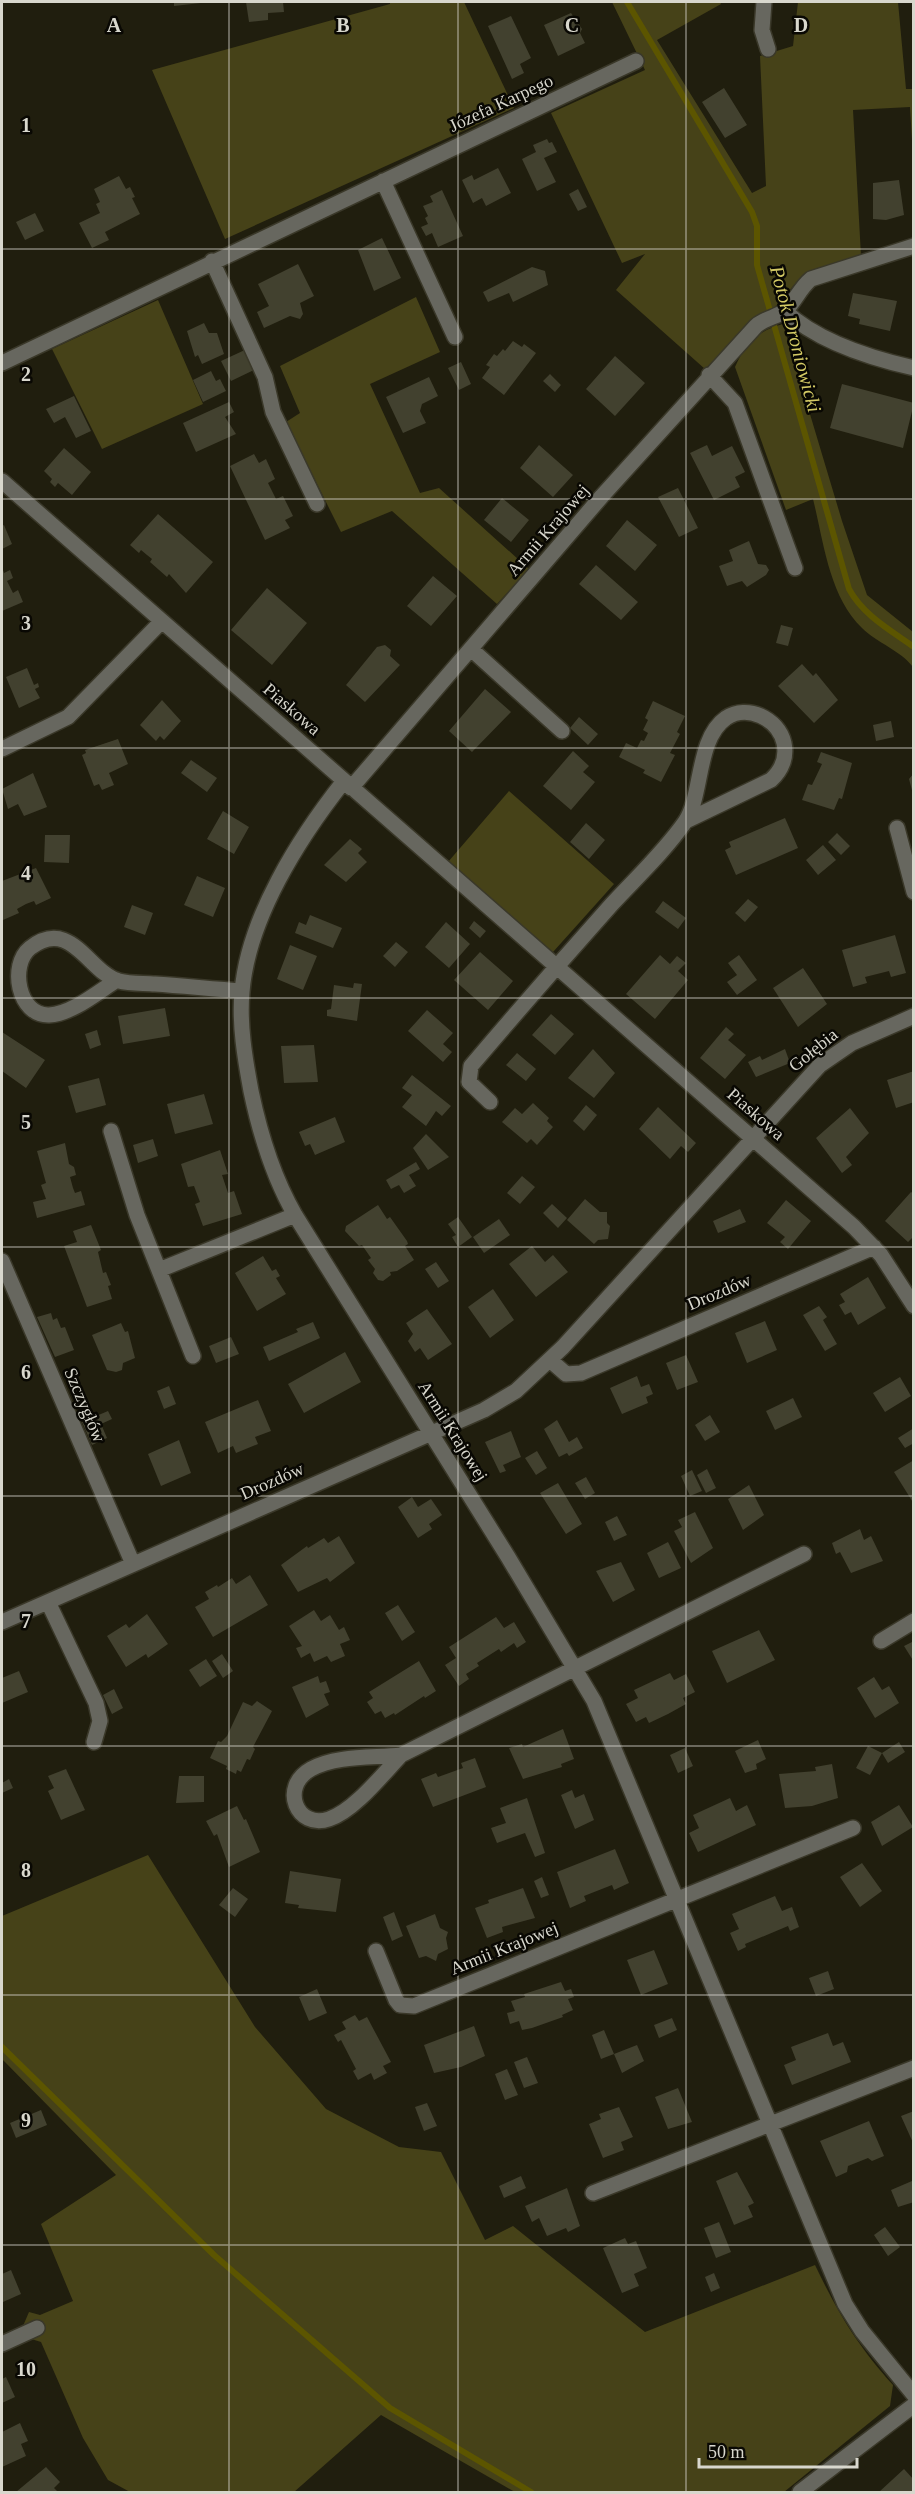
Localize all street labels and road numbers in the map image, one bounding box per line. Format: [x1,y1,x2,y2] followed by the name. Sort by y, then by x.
[446,70,556,136] street label: Józefa Karpego
[503,480,593,580] street label: Armii Krajowej
[259,679,325,739] street label: Piaskowa
[785,1024,841,1076] street label: Gołębia
[723,1084,789,1144] street label: Piaskowa
[684,1270,754,1314] street label: Drozdów
[60,1365,110,1445] street label: Szczygłów
[414,1377,492,1485] street label: Armii Krajowej
[237,1458,307,1504] street label: Drozdów
[447,1917,561,1979] street label: Armii Krajowej

